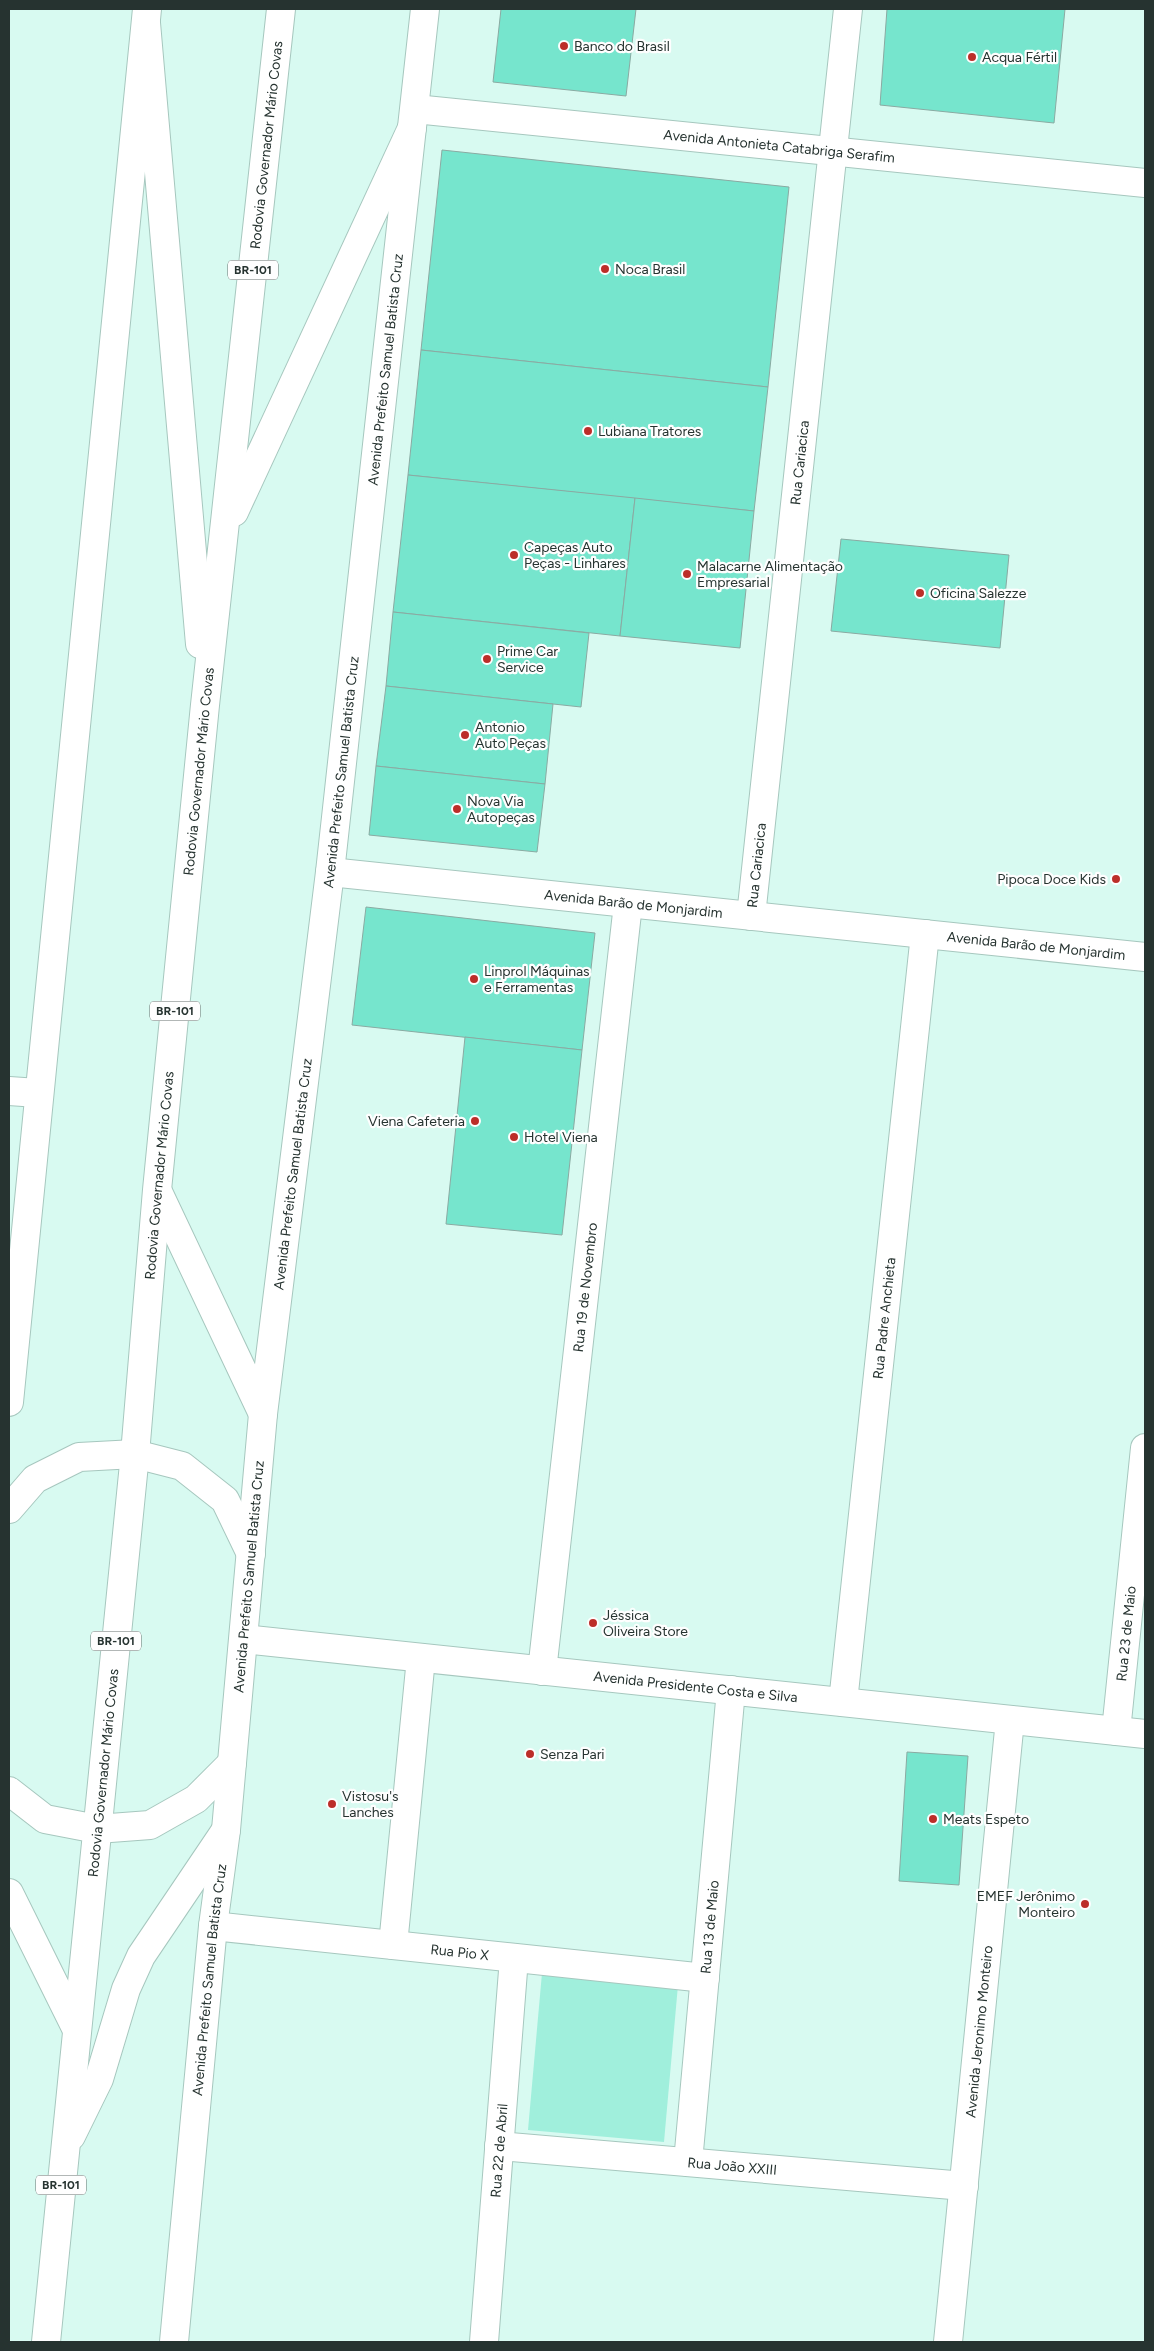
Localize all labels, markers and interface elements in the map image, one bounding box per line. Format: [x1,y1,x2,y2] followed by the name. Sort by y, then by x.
[574,38,670,55] place label: Banco do Brasil
[246,40,286,250] street label: Rodovia Governador Mário Covas
[558,40,570,52] marker: Banco do Brasil
[982,49,1057,66] place label: Acqua Fértil
[966,51,978,63] marker: Acqua Fértil
[663,126,896,166] street label: Avenida Antonieta Catabriga Serafim
[364,253,407,486] street label: Avenida Prefeito Samuel Batista Cruz
[228,260,278,280] road number: BR-101
[615,261,685,278] place label: Noca Brasil
[599,263,611,275] marker: Noca Brasil
[787,419,812,506] street label: Rua Cariacica
[598,423,701,440] place label: Lubiana Tratores
[582,425,594,437] marker: Lubiana Tratores
[524,539,626,572] place label: Capeças Auto Peças - Linhares
[508,549,520,561] marker: Capeças Auto Peças - Linhares
[697,558,843,591] place label: Malacarne Alimentação Empresarial
[681,568,693,580] marker: Malacarne Alimentação Empresarial
[930,585,1027,602] place label: Oficina Salezze
[914,587,926,599] marker: Oficina Salezze
[497,643,558,676] place label: Prime Car Service
[481,653,493,665] marker: Prime Car Service
[320,655,362,889] street label: Avenida Prefeito Samuel Batista Cruz
[180,666,218,876] street label: Rodovia Governador Mário Covas
[475,719,546,752] place label: Antonio Auto Peças
[459,729,471,741] marker: Antonio Auto Peças
[467,793,535,826] place label: Nova Via Autopeças
[451,803,463,815] marker: Nova Via Autopeças
[743,822,769,909] street label: Rua Cariacica
[997,871,1106,888] place label: Pipoca Doce Kids
[1110,873,1122,885] marker: Pipoca Doce Kids
[543,886,724,921] street label: Avenida Barão de Monjardim
[946,928,1126,963] street label: Avenida Barão de Monjardim
[484,963,590,996] place label: Linprol Máquinas e Ferramentas
[468,973,480,985] marker: Linprol Máquinas e Ferramentas
[150,1001,200,1020] road number: BR-101
[270,1057,315,1291] street label: Avenida Prefeito Samuel Batista Cruz
[141,1071,177,1280] street label: Rodovia Governador Mário Covas
[368,1113,465,1130] place label: Viena Cafeteria
[469,1115,481,1127] marker: Viena Cafeteria
[524,1129,598,1146] place label: Hotel Viena
[508,1131,520,1143] marker: Hotel Viena
[569,1222,601,1353] street label: Rua 19 de Novembro
[869,1256,899,1380] street label: Rua Padre Anchieta
[230,1460,267,1694] street label: Avenida Prefeito Samuel Batista Cruz
[1113,1585,1139,1682] street label: Rua 23 de Maio
[603,1607,688,1640] place label: Jéssica Oliveira Store
[587,1617,599,1629] marker: Jéssica Oliveira Store
[91,1632,141,1650] road number: BR-101
[593,1667,798,1706] street label: Avenida Presidente Costa e Silva
[84,1668,122,1878] street label: Rodovia Governador Mário Covas
[540,1746,605,1763] place label: Senza Pari
[524,1748,536,1760] marker: Senza Pari
[342,1788,399,1821] place label: Vistosu's Lanches
[326,1798,338,1810] marker: Vistosu's Lanches
[943,1811,1029,1828] place label: Meats Espeto
[927,1813,939,1825] marker: Meats Espeto
[189,1863,230,2096] street label: Avenida Prefeito Samuel Batista Cruz
[697,1879,722,1974] street label: Rua 13 de Maio
[977,1888,1075,1921] place label: EMEF Jerônimo Monteiro
[1079,1898,1091,1910] marker: EMEF Jerônimo Monteiro
[430,1941,490,1964] street label: Rua Pio X
[962,1945,996,2119] street label: Avenida Jeronimo Monteiro
[487,2103,511,2198] street label: Rua 22 de Abril
[687,2154,778,2178] street label: Rua João XXIII
[36,2176,86,2194] road number: BR-101

